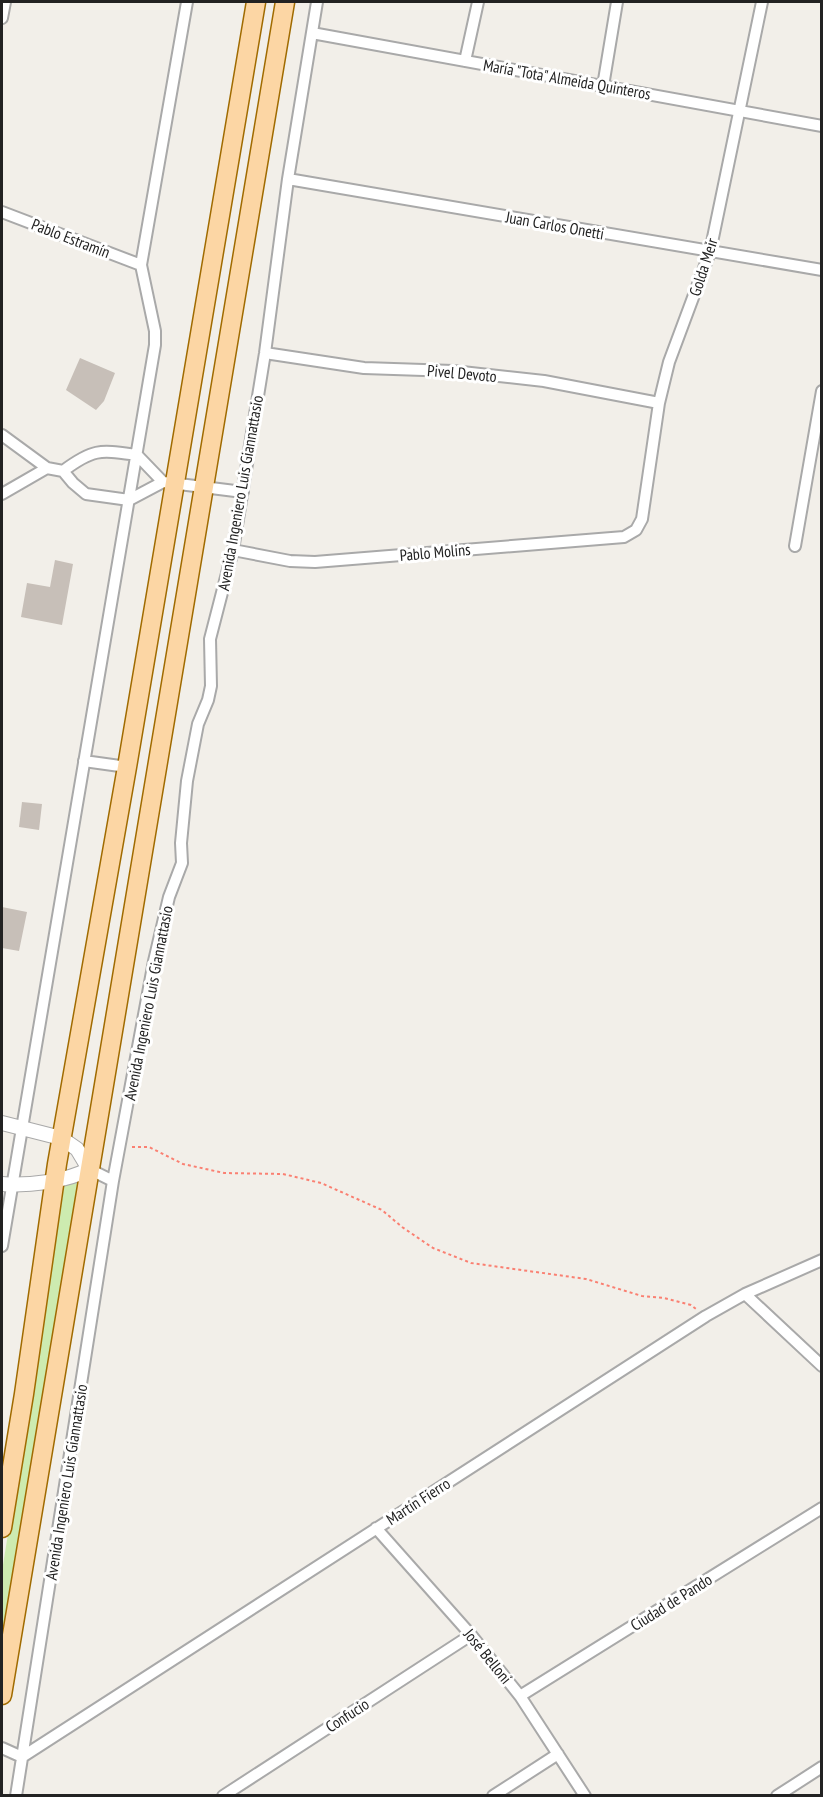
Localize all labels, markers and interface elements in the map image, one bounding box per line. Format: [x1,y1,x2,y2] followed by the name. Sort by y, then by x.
[482,54,652,104] street label: María "Tota" Almeida Quinteros
[503,206,606,244] street label: Juan Carlos Onetti
[29,214,113,262] street label: Pablo Estramín
[684,235,722,299] street label: Golda Meir
[426,360,498,386] street label: Pivel Devoto
[213,394,267,592] street label: Avenida Ingeniero Luis Giannattasio
[399,539,471,565] street label: Pablo Molins
[119,904,177,1102] street label: Avenida Ingeniero Luis Giannattasio
[41,1383,91,1581] street label: Avenida Ingeniero Luis Giannattasio
[382,1473,454,1529] street label: Martín Fierro
[627,1569,716,1635] street label: Ciudad de Pando
[459,1624,516,1688] street label: José Belloni
[321,1694,373,1736] street label: Confucio

